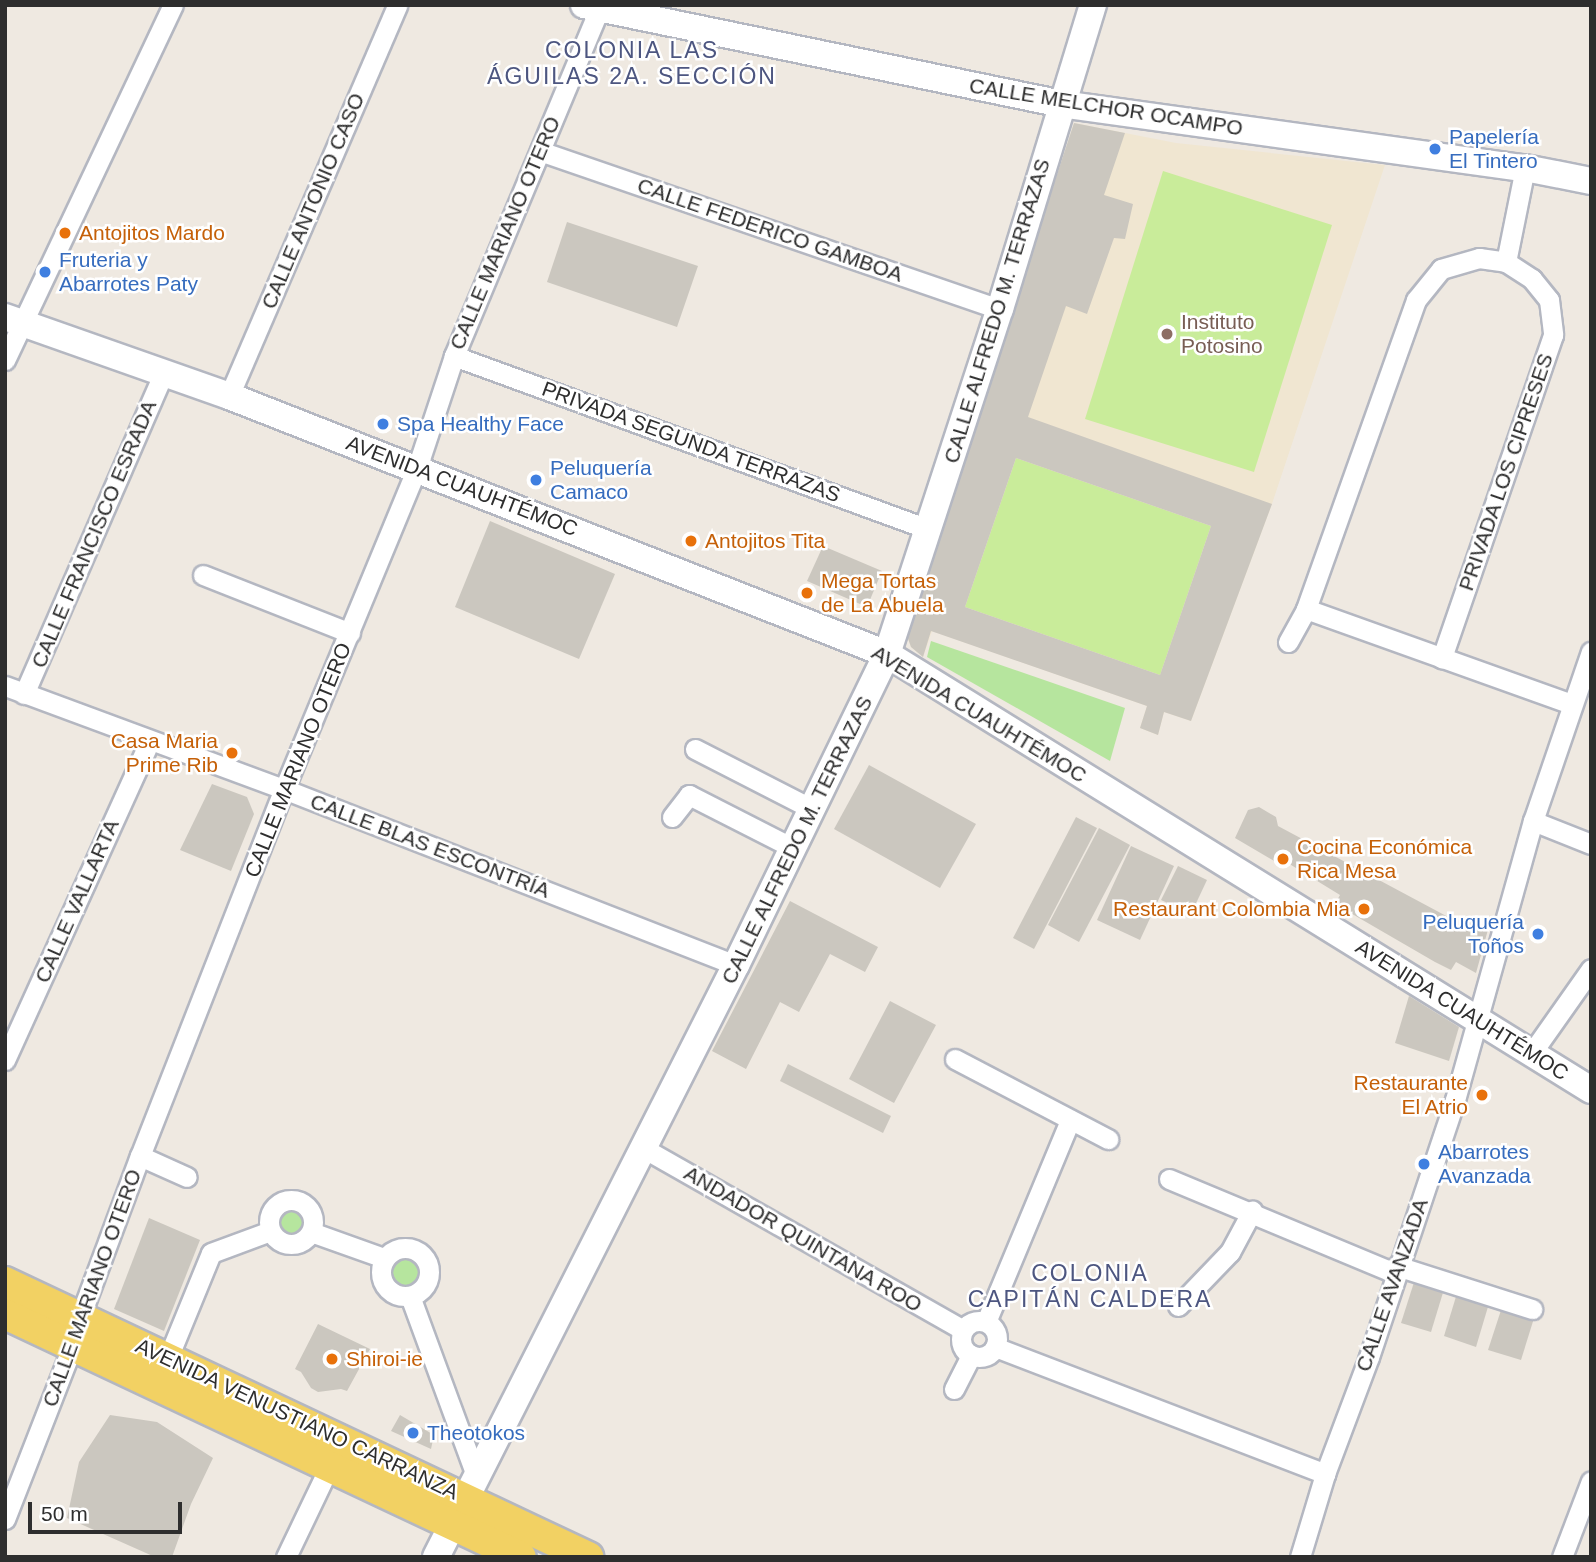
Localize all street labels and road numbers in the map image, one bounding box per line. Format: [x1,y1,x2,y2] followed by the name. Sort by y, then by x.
[967,73,1245,141] street label: CALLE MELCHOR OCAMPO
[256,89,370,313] street label: CALLE ANTONIO CASO
[444,113,566,353] street label: CALLE MARIANO OTERO
[938,155,1056,467] street label: CALLE ALFREDO M. TERRAZAS
[634,173,906,287] street label: CALLE FEDERICO GAMBOA
[1453,349,1559,595] street label: PRIVADA LOS CIPRESES
[537,376,845,508] street label: PRIVADA SEGUNDA TERRAZAS
[26,396,162,672] street label: CALLE FRANCISCO ESRADA
[342,430,582,542] street label: AVENIDA CUAUHTÉMOC
[239,639,357,881] street label: CALLE MARIANO OTERO
[867,640,1091,788] street label: AVENIDA CUAUHTÉMOC
[716,691,878,989] street label: CALLE ALFREDO M. TERRAZAS
[307,789,553,903] street label: CALLE BLAS ESCONTRÍA
[30,815,124,987] street label: CALLE VALLARTA
[1351,934,1573,1086] street label: AVENIDA CUAUHTÉMOC
[679,1160,927,1318] street label: ANDADOR QUINTANA ROO
[37,1166,147,1410] street label: CALLE MARIANO OTERO
[1350,1195,1434,1375] street label: CALLE AVANZADA
[131,1333,463,1505] street label: AVENIDA VENUSTIANO CARRANZA

